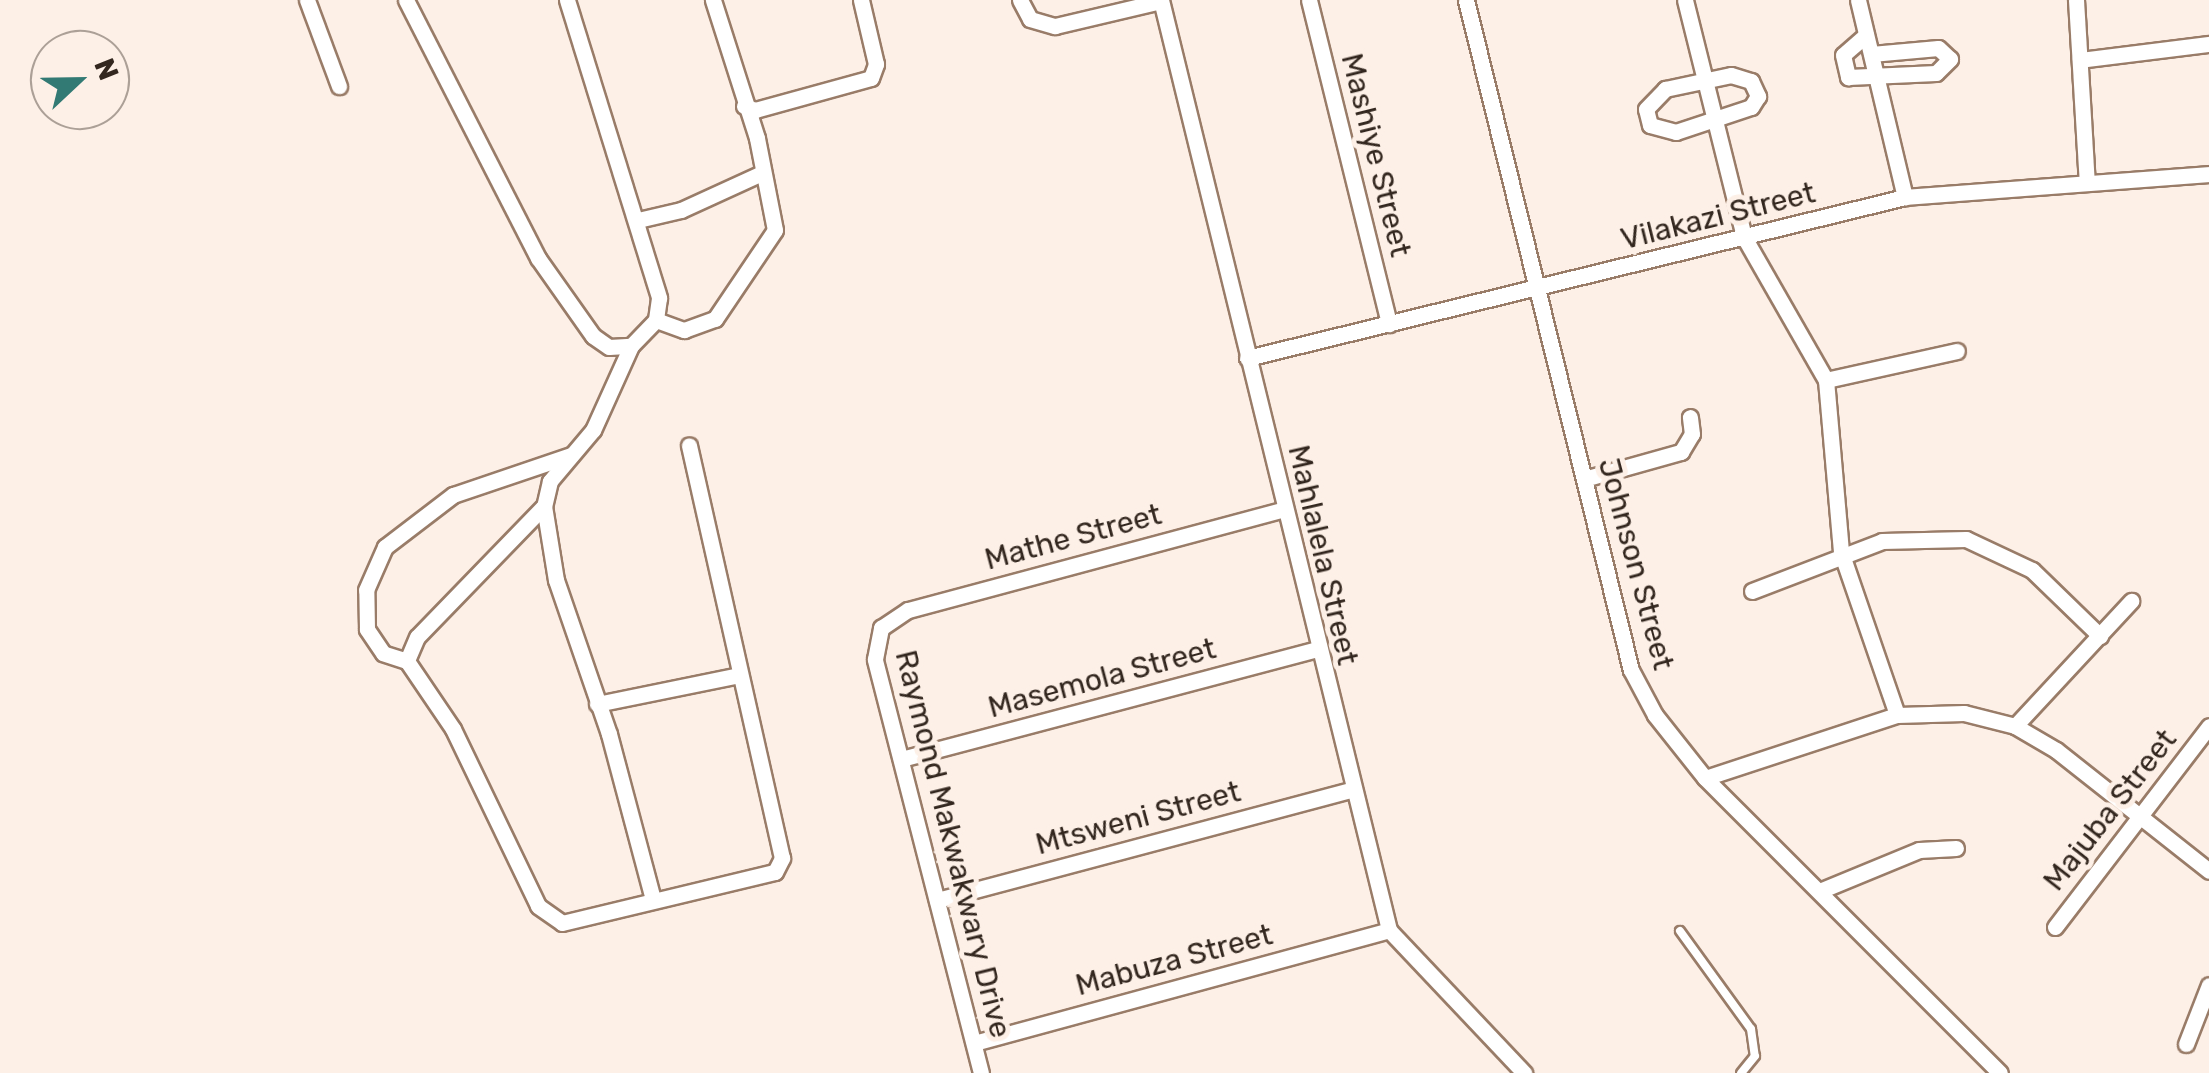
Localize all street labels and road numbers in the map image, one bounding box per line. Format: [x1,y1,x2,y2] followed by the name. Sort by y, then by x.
[1333,50,1419,260] street label: Mashiye Street
[1617,174,1819,258] street label: Vilakazi Street
[1280,442,1366,668] street label: Mahlalela Street
[1590,454,1682,674] street label: Johnson Street
[981,496,1165,578] street label: Mathe Street
[984,630,1220,726] street label: Masemola Street
[887,646,1019,1042] street label: Raymond Makwakwary Drive
[2036,722,2184,898] street label: Majuba Street
[1032,773,1244,863] street label: Mtsweni Street
[1072,916,1276,1004] street label: Mabuza Street

